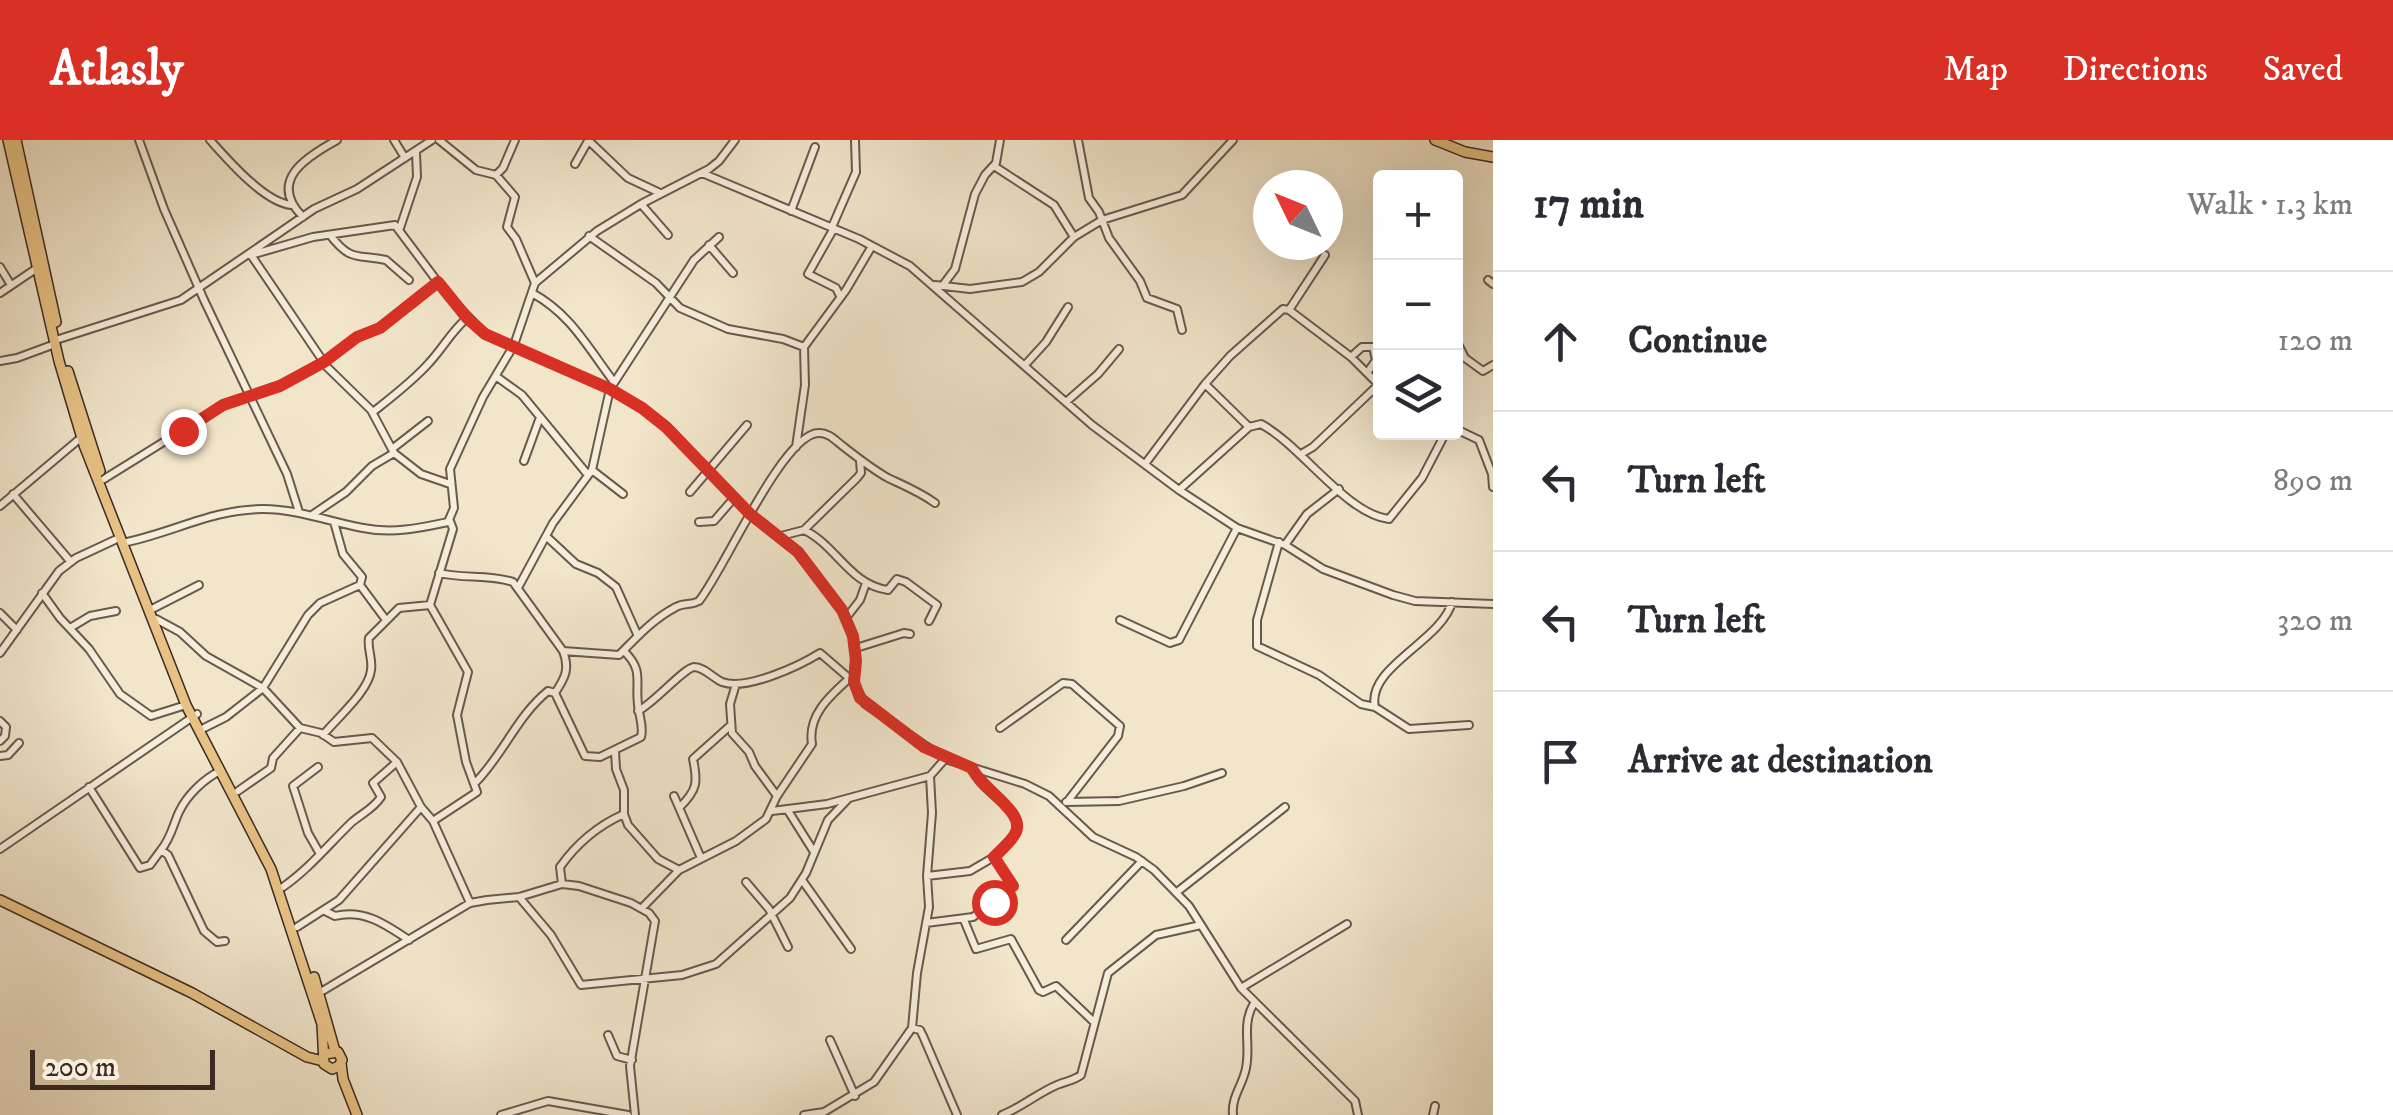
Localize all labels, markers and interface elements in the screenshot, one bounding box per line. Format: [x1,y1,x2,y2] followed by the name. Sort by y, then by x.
[50,40,183,100] text: Atlasly
[1943,48,2008,92] text: Map
[2063,48,2208,92] text: Directions
[2263,48,2343,92] text: Saved
[1253,170,1343,260] north arrow
[1373,170,1463,440] map controls
[1373,170,1463,260] button: +
[1533,179,1644,231] text: 17 min
[2187,185,2353,225] text: Walk · 1.3 km
[1373,260,1463,350] button: −
[1533,314,1588,369] icon: ahead
[1628,317,1767,365] text: Continue
[2277,321,2353,361] text: 120 m
[1373,350,1463,440] button: layers
[161,409,207,455] route end
[1533,454,1588,509] icon: left
[1628,457,1766,505] text: Turn left
[2273,461,2353,501] text: 890 m
[1533,594,1588,649] icon: left
[1628,597,1766,645] text: Turn left
[2277,601,2353,641] text: 320 m
[1533,734,1588,789] icon: arrive
[1628,737,1933,785] text: Arrive at destination
[972,880,1018,926] route start
[30,1045,215,1090] scale bar
[45,1050,116,1085] text: 200 m

